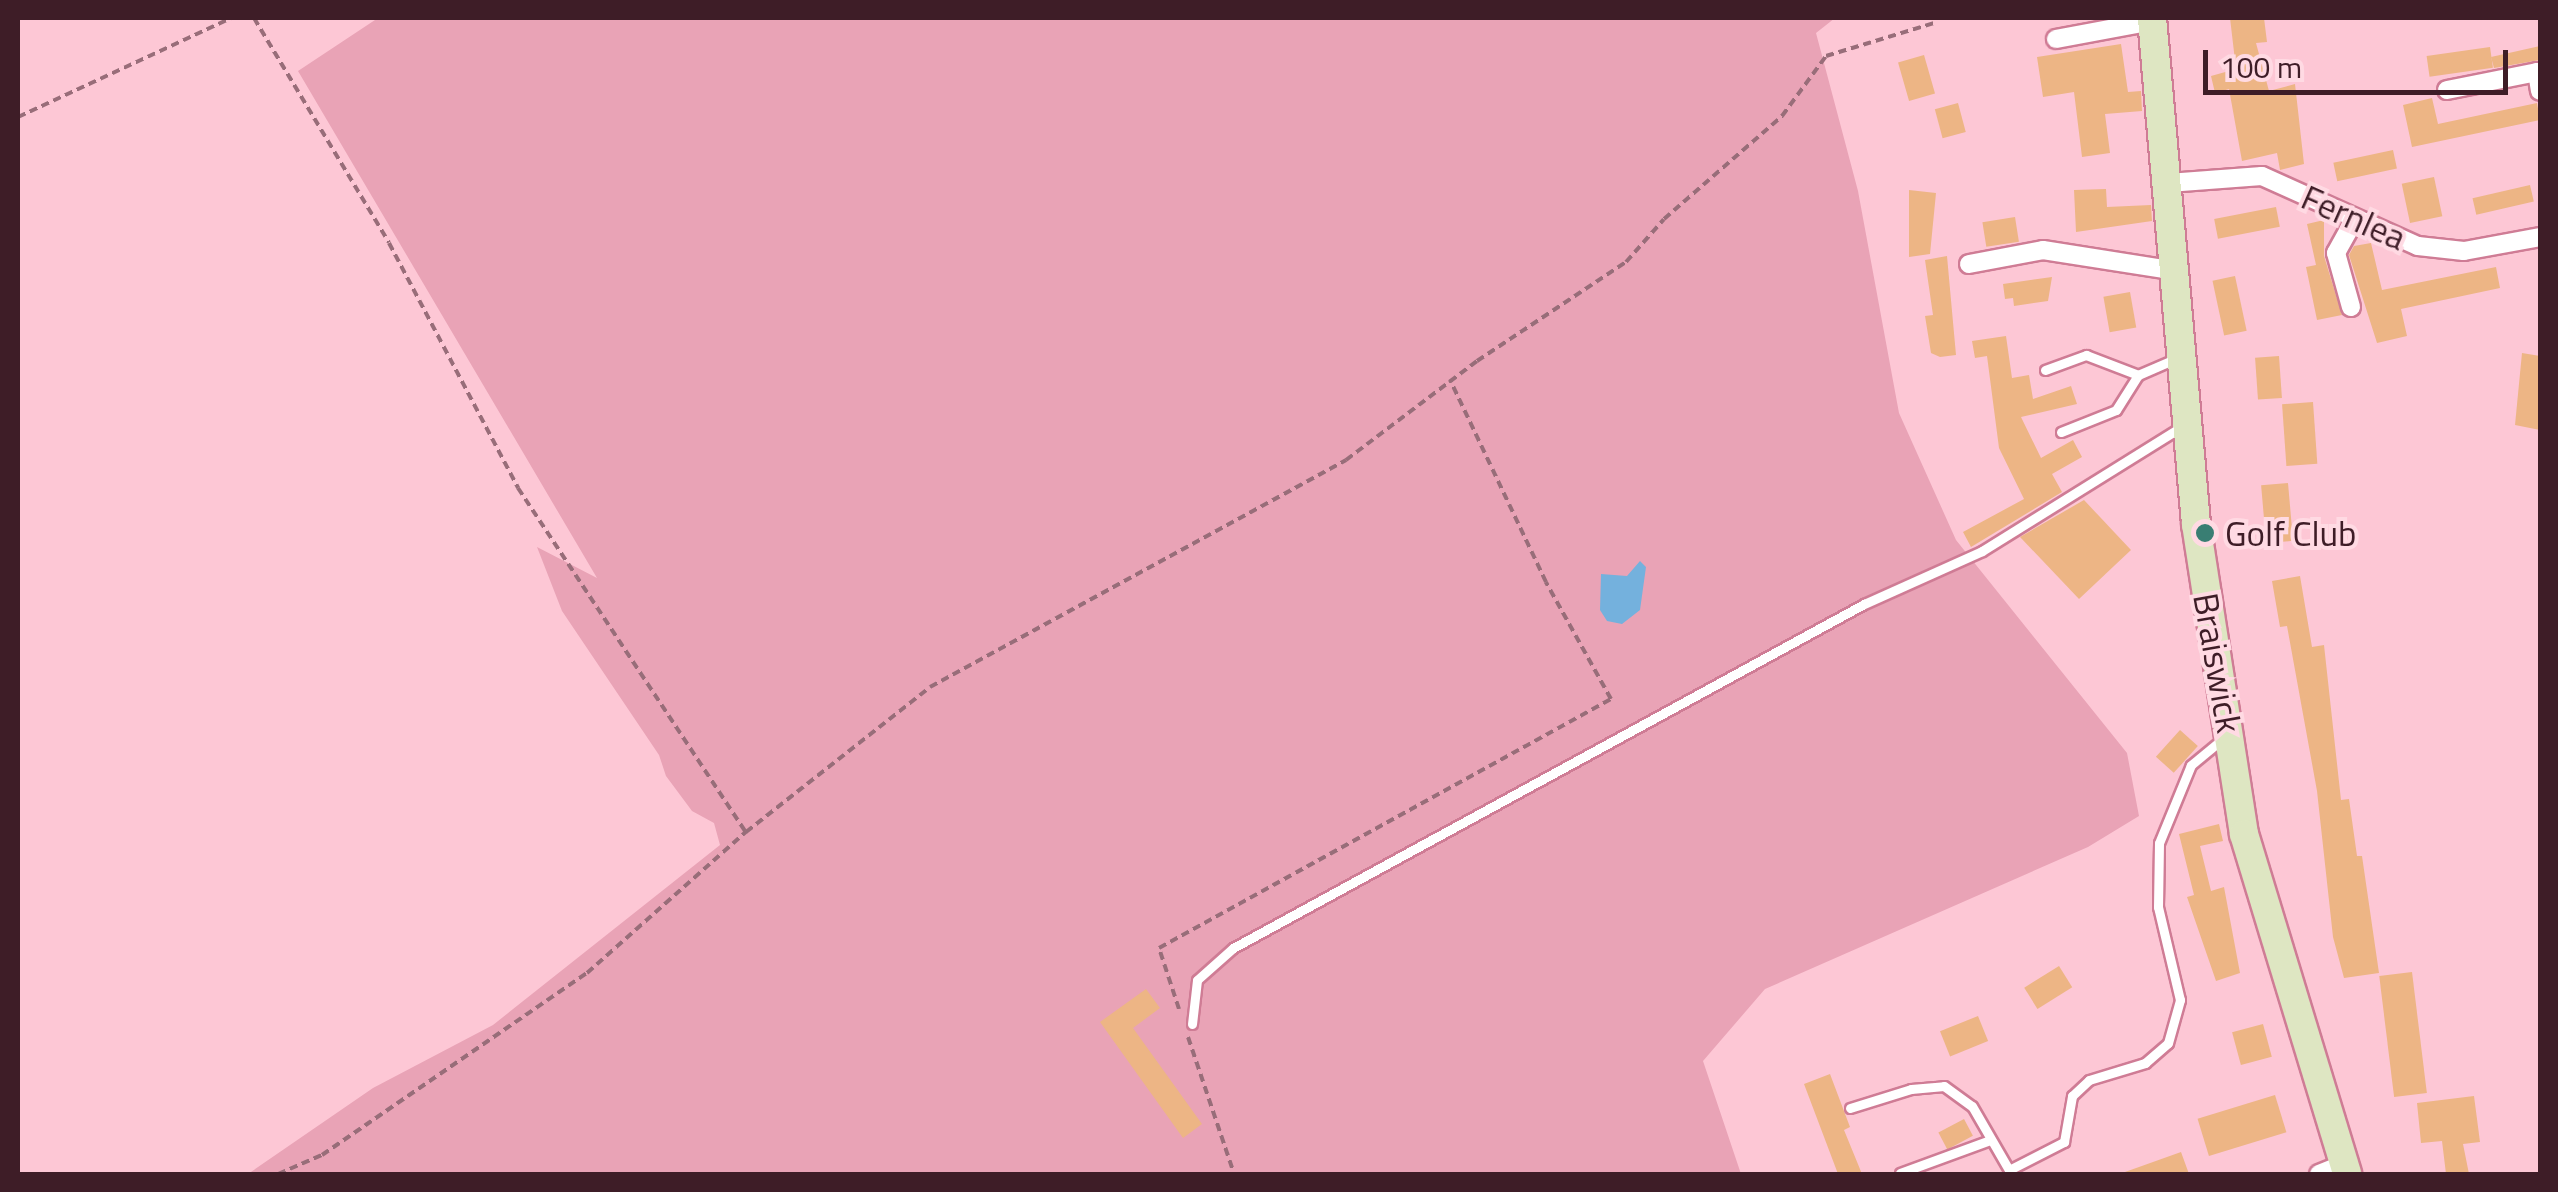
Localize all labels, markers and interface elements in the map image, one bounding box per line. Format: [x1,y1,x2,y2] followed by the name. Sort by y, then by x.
[2208,30,2513,92] scale bar
[2220,44,2302,90] text: 100 m
[2295,176,2413,258] street label: Fernlea
[2225,512,2357,554] place label: Golf Club
[2194,522,2216,544] marker: Golf Club
[2185,590,2251,736] street label: Braiswick

